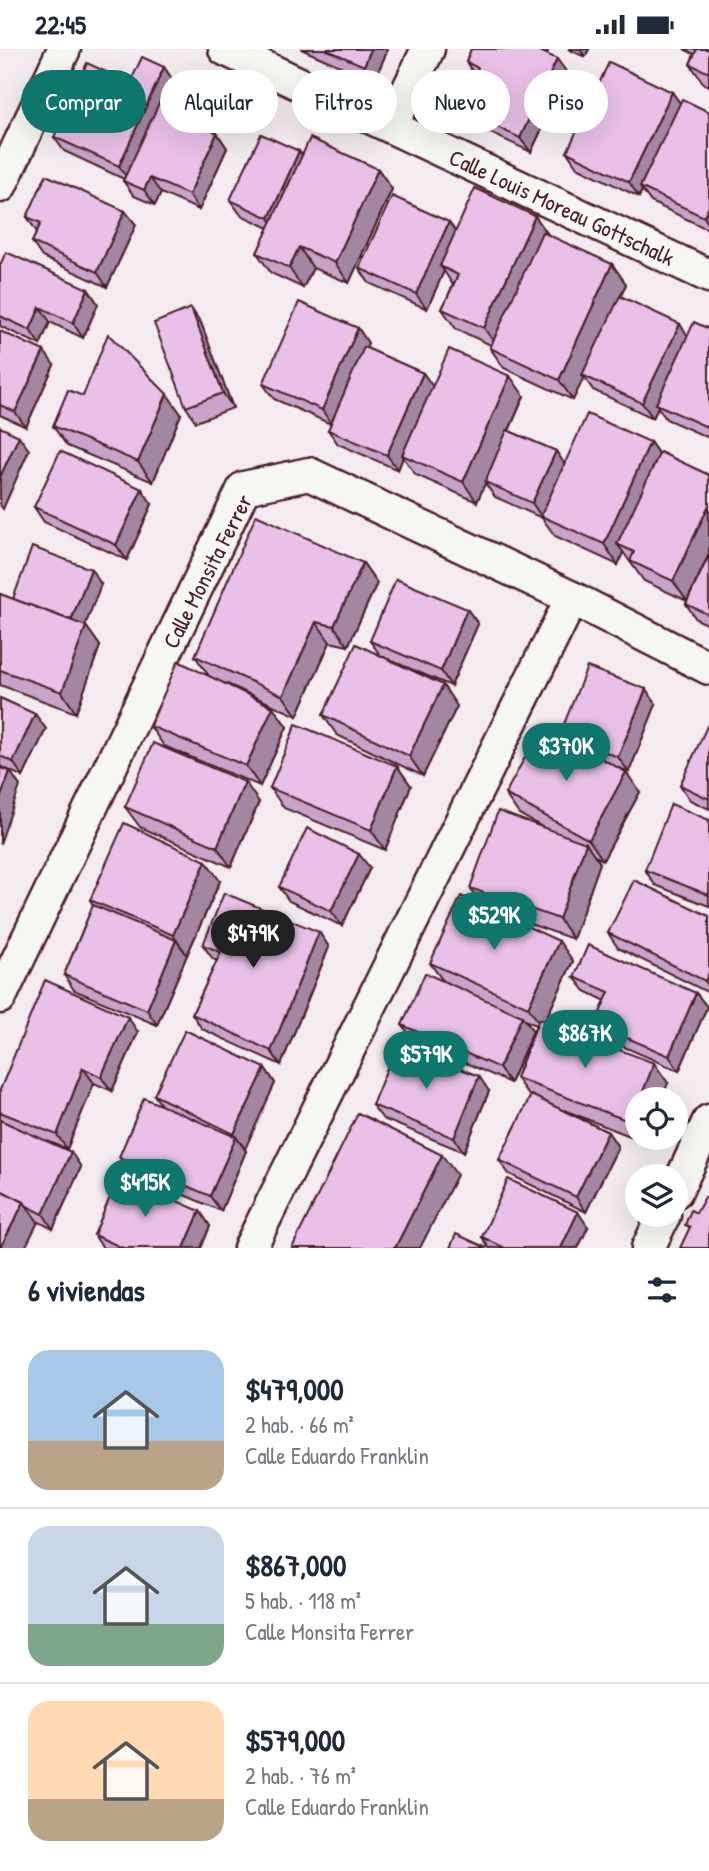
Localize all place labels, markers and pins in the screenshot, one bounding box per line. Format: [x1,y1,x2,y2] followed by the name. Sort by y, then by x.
[517,723,615,783] pin: $370K
[445,893,543,952] pin: $529K
[204,911,302,970] pin: $479K
[536,1011,634,1070] pin: $867K
[377,1031,475,1091] pin: $579K
[96,1159,194,1219] pin: $415K

